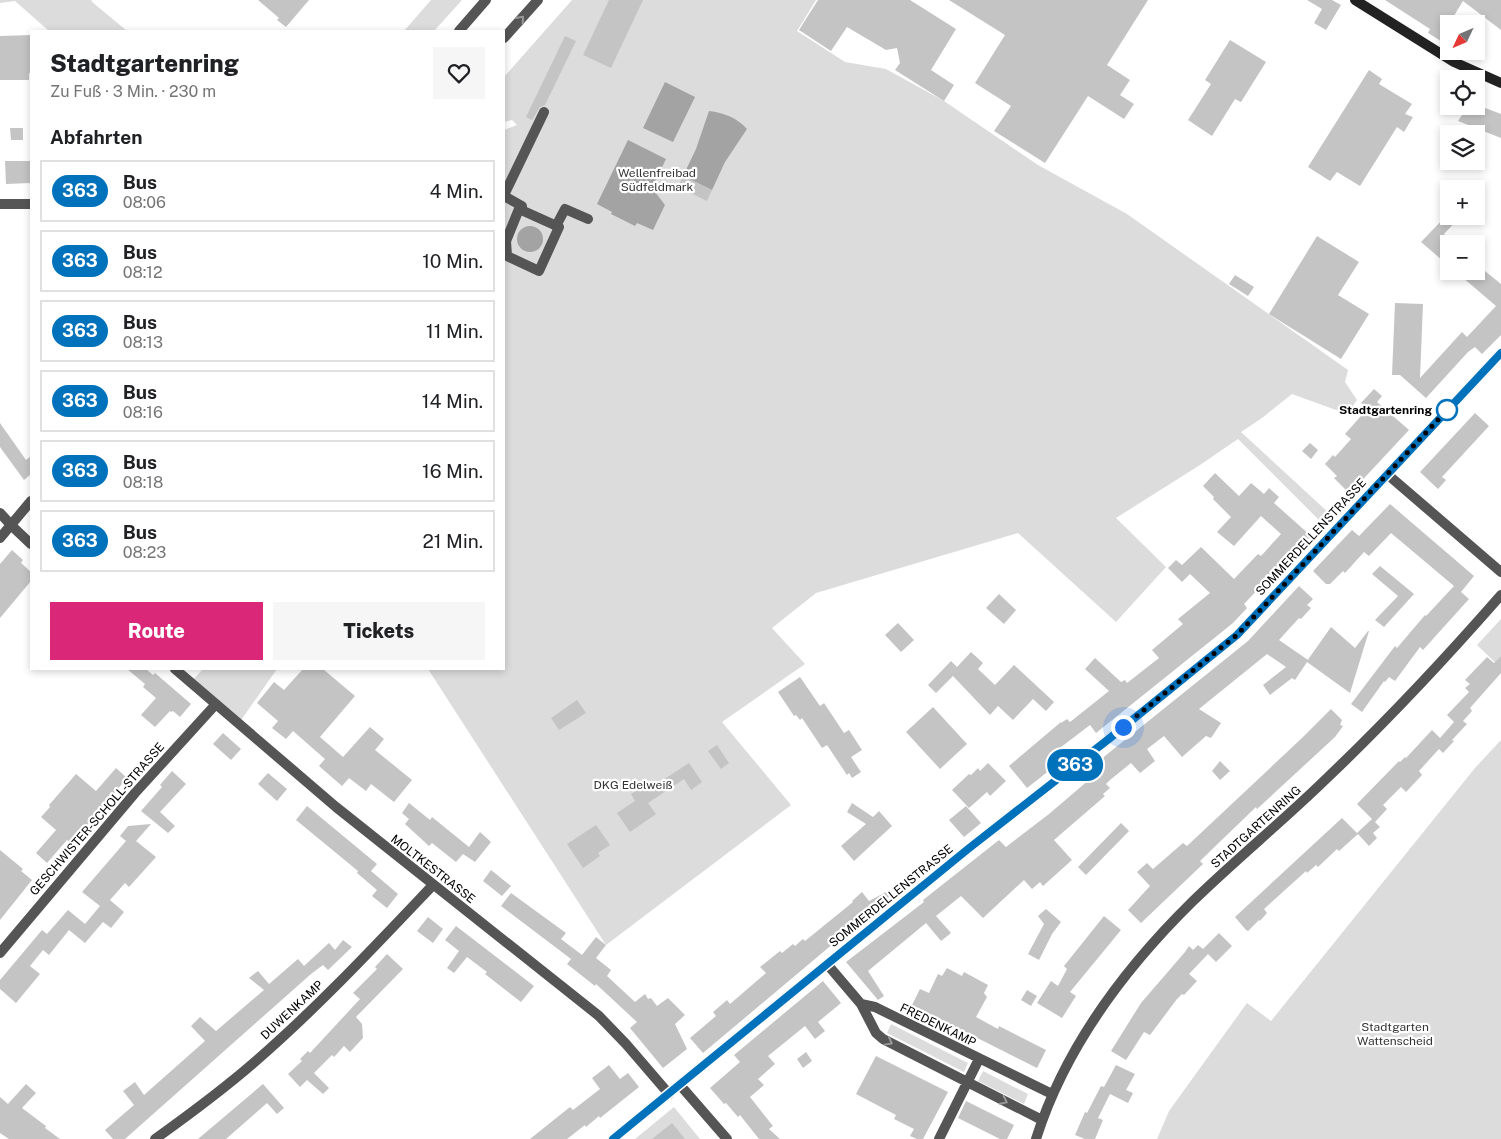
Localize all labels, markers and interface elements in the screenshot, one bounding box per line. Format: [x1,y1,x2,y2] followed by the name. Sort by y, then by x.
[1440,15,1485,60] north arrow
[1440,15,1485,280] map controls
[515,16,524,25] one-way arrow
[433,47,485,99] button: heart
[50,49,239,77] text: Stadtgartenring
[1440,70,1485,115] button: locate
[50,82,216,101] text: Zu Fuß · 3 Min. · 230 m
[1440,125,1485,170] button: layers
[50,126,142,148] text: Abfahrten
[618,166,696,194] park label: Wellenfreibad Südfeldmark
[123,171,157,193] text: Bus
[62,180,98,201] text: 363
[430,180,483,202] text: 4 Min.
[1440,180,1485,225] button: +
[123,193,166,212] text: 08:06
[1440,235,1485,280] button: −
[123,241,157,263] text: Bus
[62,250,98,271] text: 363
[422,250,483,272] text: 10 Min.
[123,263,162,282] text: 08:12
[123,311,157,333] text: Bus
[62,320,98,341] text: 363
[426,320,483,342] text: 11 Min.
[123,333,163,352] text: 08:13
[123,381,157,403] text: Bus
[62,390,98,411] text: 363
[422,390,483,412] text: 14 Min.
[1436,399,1458,421] marker: Stadtgartenring
[123,403,163,422] text: 08:16
[1339,403,1432,417] place label: Stadtgartenring
[123,451,157,473] text: Bus
[62,460,98,481] text: 363
[422,460,483,482] text: 16 Min.
[123,473,163,492] text: 08:18
[1253,476,1369,598] street label: SOMMERDELLENSTRASSE
[123,521,157,543] text: Bus
[62,530,98,551] text: 363
[422,530,483,552] text: 21 Min.
[123,543,166,562] text: 08:23
[50,602,263,660] button: Route
[273,602,485,660] button: Tickets
[1111,715,1136,740] your location
[27,740,167,898] street label: GESCHWISTER-SCHOLL-STRASSE
[1046,749,1104,781] line badge: 363
[1057,754,1093,775] text: 363
[593,778,673,792] park label: DKG Edelweiß
[1208,783,1304,871] street label: STADTGARTENRING
[388,832,478,906] street label: MOLTKESTRASSE
[826,842,956,950] street label: SOMMERDELLENSTRASSE
[258,977,326,1042] street label: DUWENKAMP
[898,1001,979,1050] street label: FREDENKAMP
[1357,1020,1433,1048] park label: Stadtgarten Wattenscheid
[883,1036,892,1046] one-way arrow
[999,1095,1008,1105] one-way arrow

